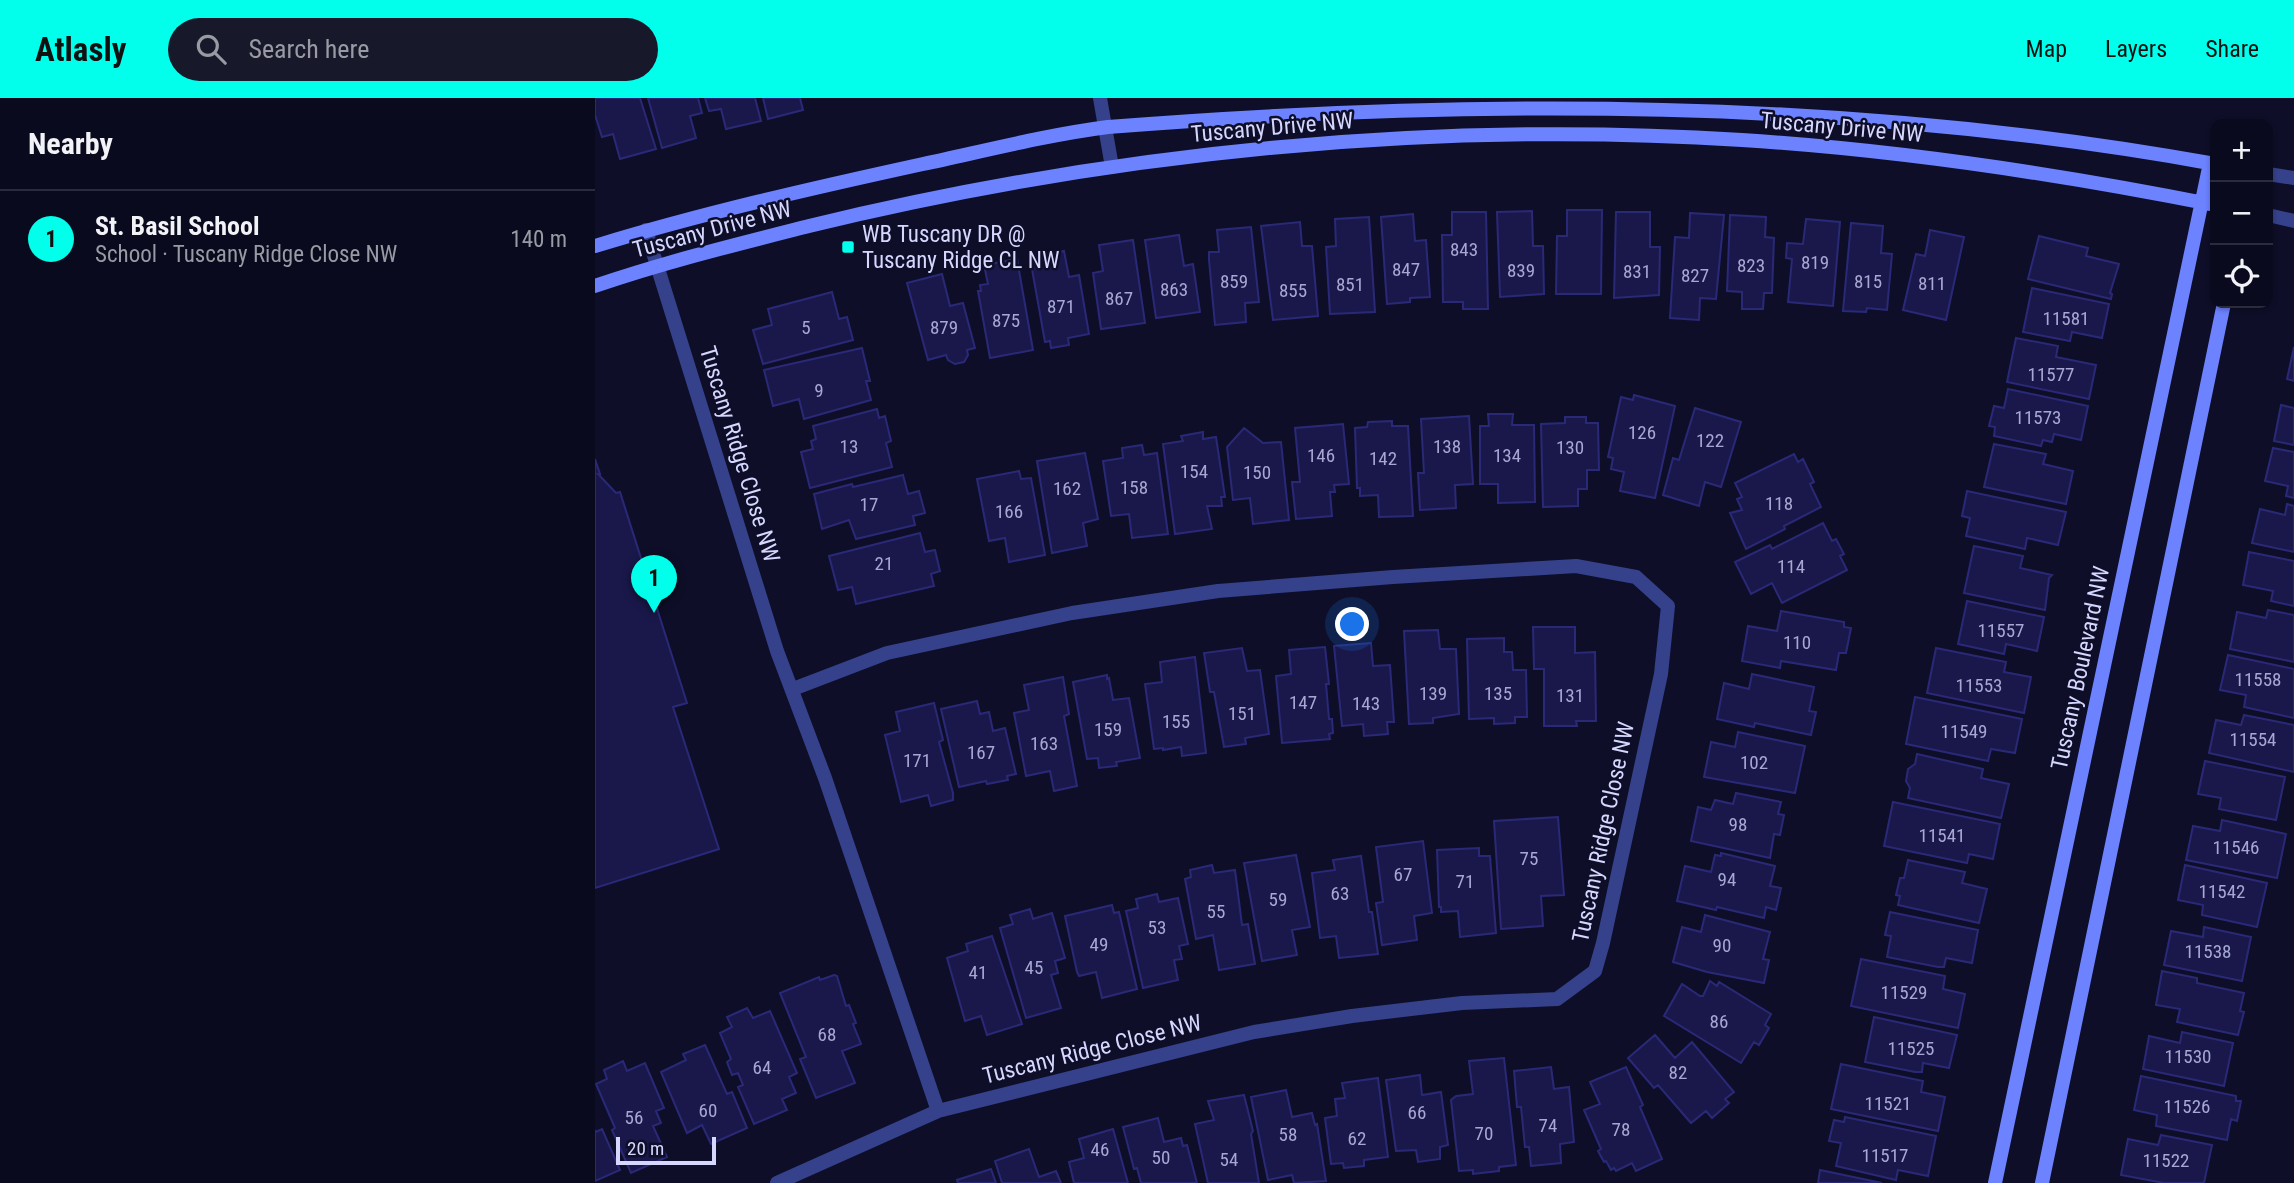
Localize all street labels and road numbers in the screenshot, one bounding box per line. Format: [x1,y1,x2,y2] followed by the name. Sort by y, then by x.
[1190,107,1354,148] street label: Tuscany Drive NW
[1760,107,1924,148] street label: Tuscany Drive NW
[630,195,794,264] street label: Tuscany Drive NW
[694,343,785,566] street label: Tuscany Ridge Close NW
[2046,564,2115,772] street label: Tuscany Boulevard NW
[1567,719,1640,945] street label: Tuscany Ridge Close NW
[980,1009,1204,1090] street label: Tuscany Ridge Close NW

